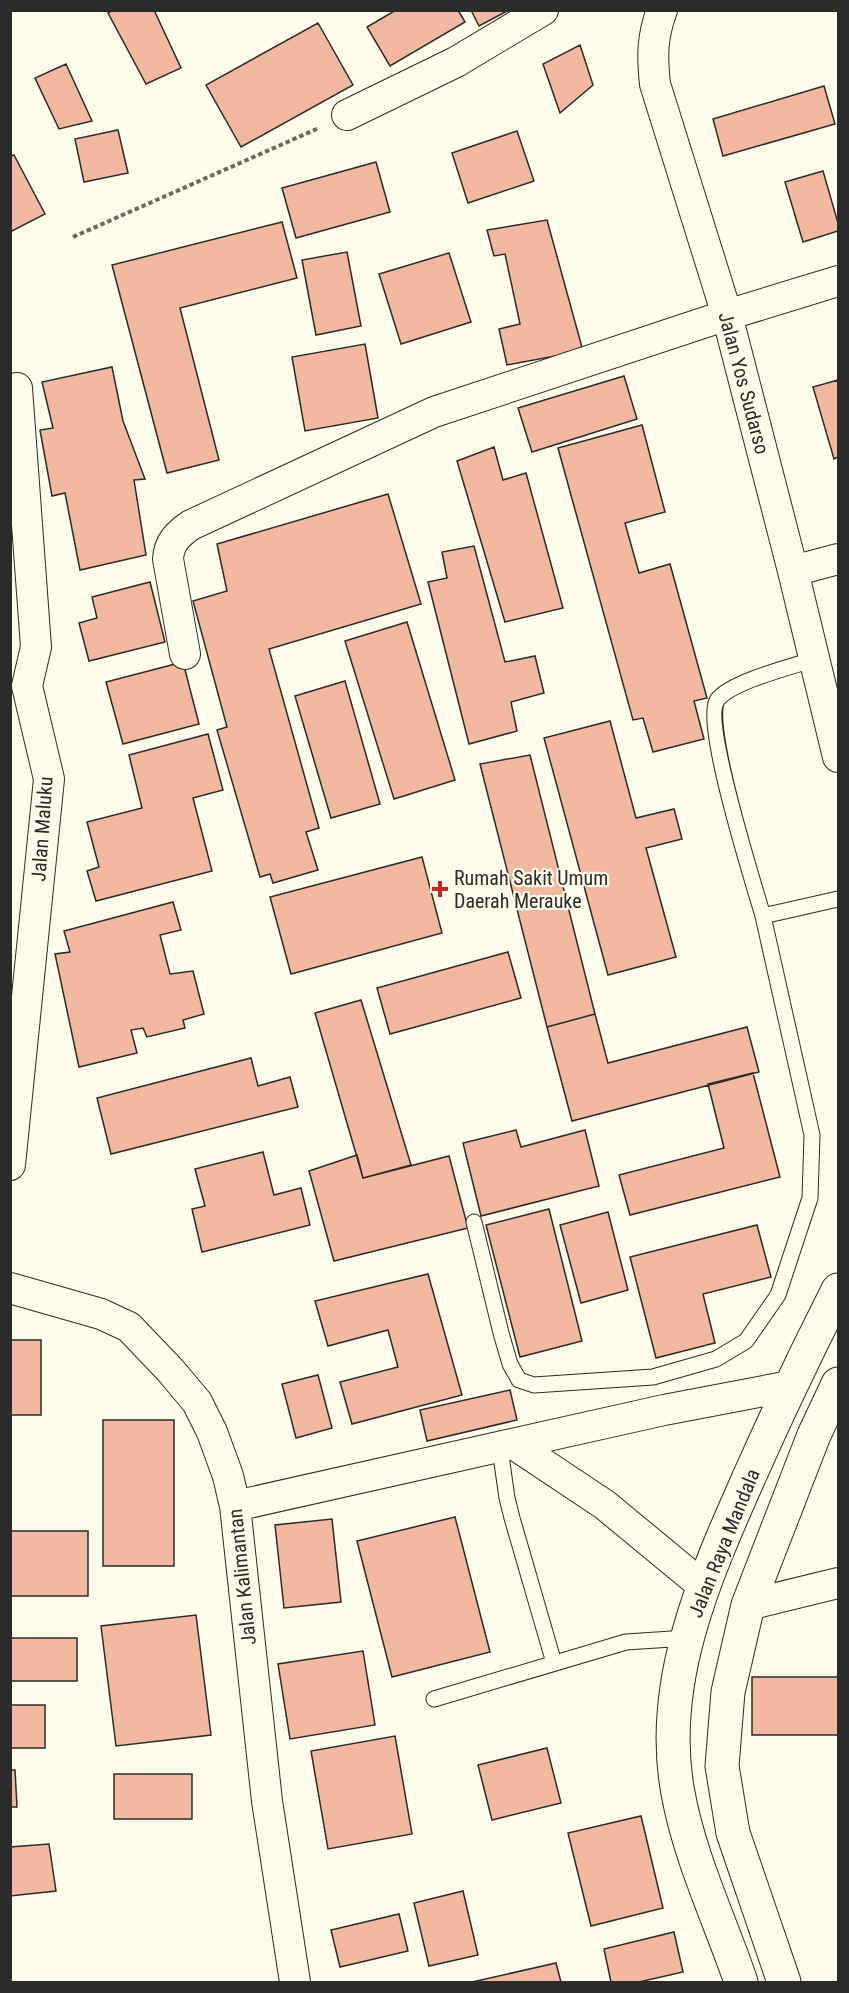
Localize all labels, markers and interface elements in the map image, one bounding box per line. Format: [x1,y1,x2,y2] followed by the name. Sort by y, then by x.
[714,309,774,457] street label: Jalan Yos Sudarso
[26,776,58,882] street label: Jalan Maluku
[454,866,608,913] place label: Rumah Sakit Umum Daerah Merauke
[431,880,449,898] marker: Rumah Sakit Umum Daerah Merauke
[683,1465,765,1621] street label: Jalan Raya Mandala
[223,1508,261,1646] street label: Jalan Kalimantan

